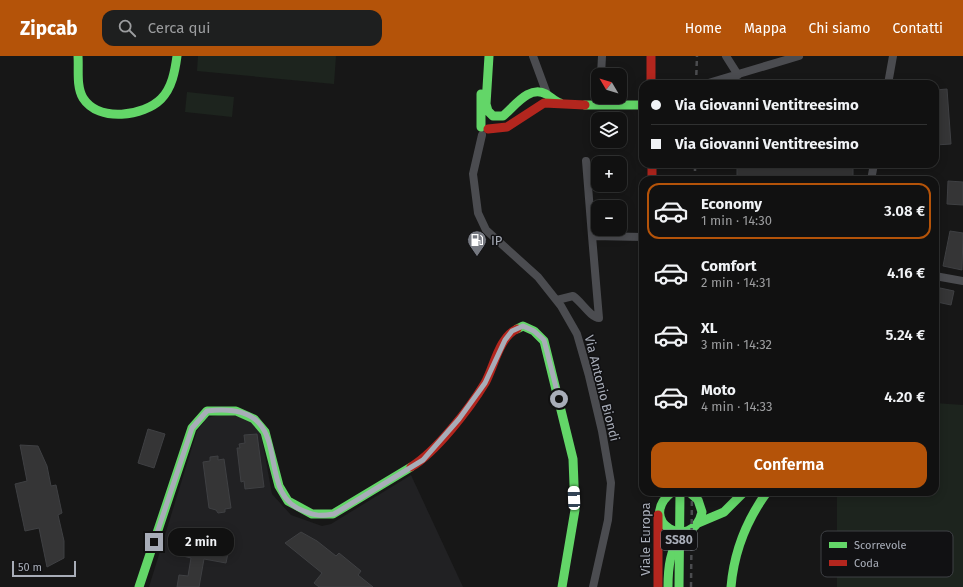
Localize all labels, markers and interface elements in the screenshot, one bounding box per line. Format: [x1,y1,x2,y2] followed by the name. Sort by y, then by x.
[102,10,382,46] search box
[20,17,78,40] text: Zipcab
[116,17,138,39] icon: search
[148,19,210,37] text: Cerca qui
[685,20,722,37] text: Home
[744,20,787,37] text: Mappa
[809,20,870,37] text: Chi siamo
[892,20,943,37] text: Contatti
[591,68,627,104] north arrow
[591,68,627,236] map controls
[675,96,859,114] text: Via Giovanni Ventitreesimo
[591,112,627,148] button: layers
[675,135,859,153] text: Via Giovanni Ventitreesimo
[591,156,627,192] button: +
[653,193,689,229] icon: car
[701,195,762,213] text: Economy
[591,200,627,236] button: −
[884,202,925,220] text: 3.08 €
[701,213,772,228] text: 1 min · 14:30
[466,229,488,257] fuel station icon: IP
[491,233,503,248] place label: IP
[653,255,689,291] icon: car
[701,257,757,275] text: Comfort
[887,264,925,282] text: 4.16 €
[701,275,771,290] text: 2 min · 14:31
[653,317,689,353] icon: car
[701,319,717,337] text: XL
[885,326,925,344] text: 5.24 €
[582,333,622,443] street label: Via Antonio Biondi
[701,337,772,352] text: 3 min · 14:32
[653,379,689,415] icon: car
[701,381,736,399] text: Moto
[884,388,925,406] text: 4.20 €
[550,390,568,408] route start
[701,399,773,414] text: 4 min · 14:33
[651,442,927,488] button: Conferma
[568,486,580,510] car
[638,502,653,576] street label: Viale Europa
[168,528,234,556] callout: 2 min
[661,530,697,550] road number: SS80
[821,531,953,577] legend
[145,533,163,551] route end
[185,534,217,549] text: 2 min
[854,539,907,552] text: Scorrevole
[854,557,879,570] text: Coda
[12,559,76,578] scale bar
[18,561,42,574] text: 50 m

